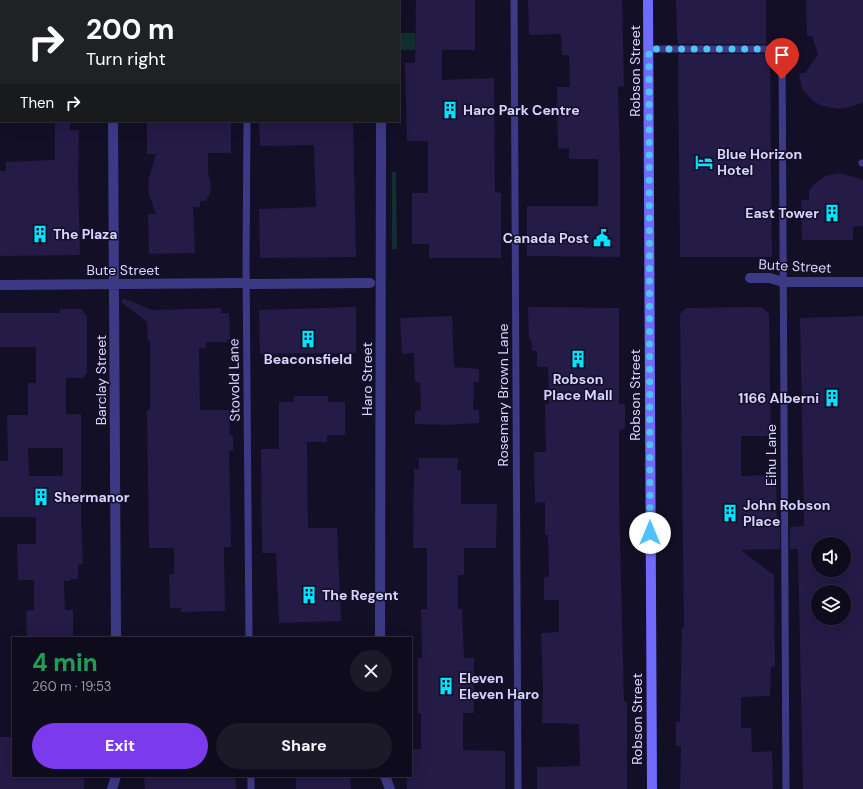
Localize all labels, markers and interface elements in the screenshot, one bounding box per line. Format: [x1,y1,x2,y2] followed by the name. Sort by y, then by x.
[86,11,174,48] text: 200 m
[20,16,72,68] icon: right
[626,25,644,117] street label: Robson Street
[765,38,799,79] pin
[771,44,793,66] icon: arrive
[86,47,166,71] text: Turn right
[62,92,84,114] icon: right
[20,93,54,113] text: Then
[440,100,460,120] building icon: Haro Park Centre
[463,101,580,119] place label: Haro Park Centre
[717,145,802,179] place label: Blue Horizon Hotel
[694,152,714,172] hotel icon: Blue Horizon Hotel
[822,203,842,223] building icon: East Tower
[745,204,819,222] place label: East Tower
[30,224,50,244] building icon: The Plaza
[53,225,117,243] place label: The Plaza
[592,228,612,248] public building icon: Canada Post
[503,229,589,247] place label: Canada Post
[758,255,832,277] street label: Bute Street
[86,261,160,279] street label: Bute Street
[494,324,512,466] street label: Rosemary Brown Lane
[298,329,318,349] building icon: Beaconsfield
[92,335,110,425] street label: Barclay Street
[224,338,244,422] street label: Stovold Lane
[358,342,376,416] street label: Haro Street
[568,349,588,369] building icon: Robson Place Mall
[626,349,644,441] street label: Robson Street
[264,350,352,368] place label: Beaconsfield
[544,370,612,404] place label: Robson Place Mall
[822,388,842,408] building icon: 1166 Alberni
[738,389,819,407] place label: 1166 Alberni
[762,424,780,486] street label: Eihu Lane
[31,487,51,507] building icon: Shermanor
[54,488,130,506] place label: Shermanor
[743,496,830,530] place label: John Robson Place
[720,503,740,523] building icon: John Robson Place
[629,512,671,554] position arrow
[811,537,851,625] map controls
[811,537,851,577] button: sound
[299,585,319,605] building icon: The Regent
[811,585,851,625] button: layers
[322,586,399,604] place label: The Regent
[32,647,98,678] text: 4 min
[350,650,392,692] button: close
[459,669,539,703] place label: Eleven Eleven Haro
[628,673,646,765] street label: Robson Street
[436,676,456,696] building icon: Eleven Eleven Haro
[32,678,112,695] text: 260 m · 19:53
[32,723,208,769] button: Exit
[216,723,392,769] button: Share

